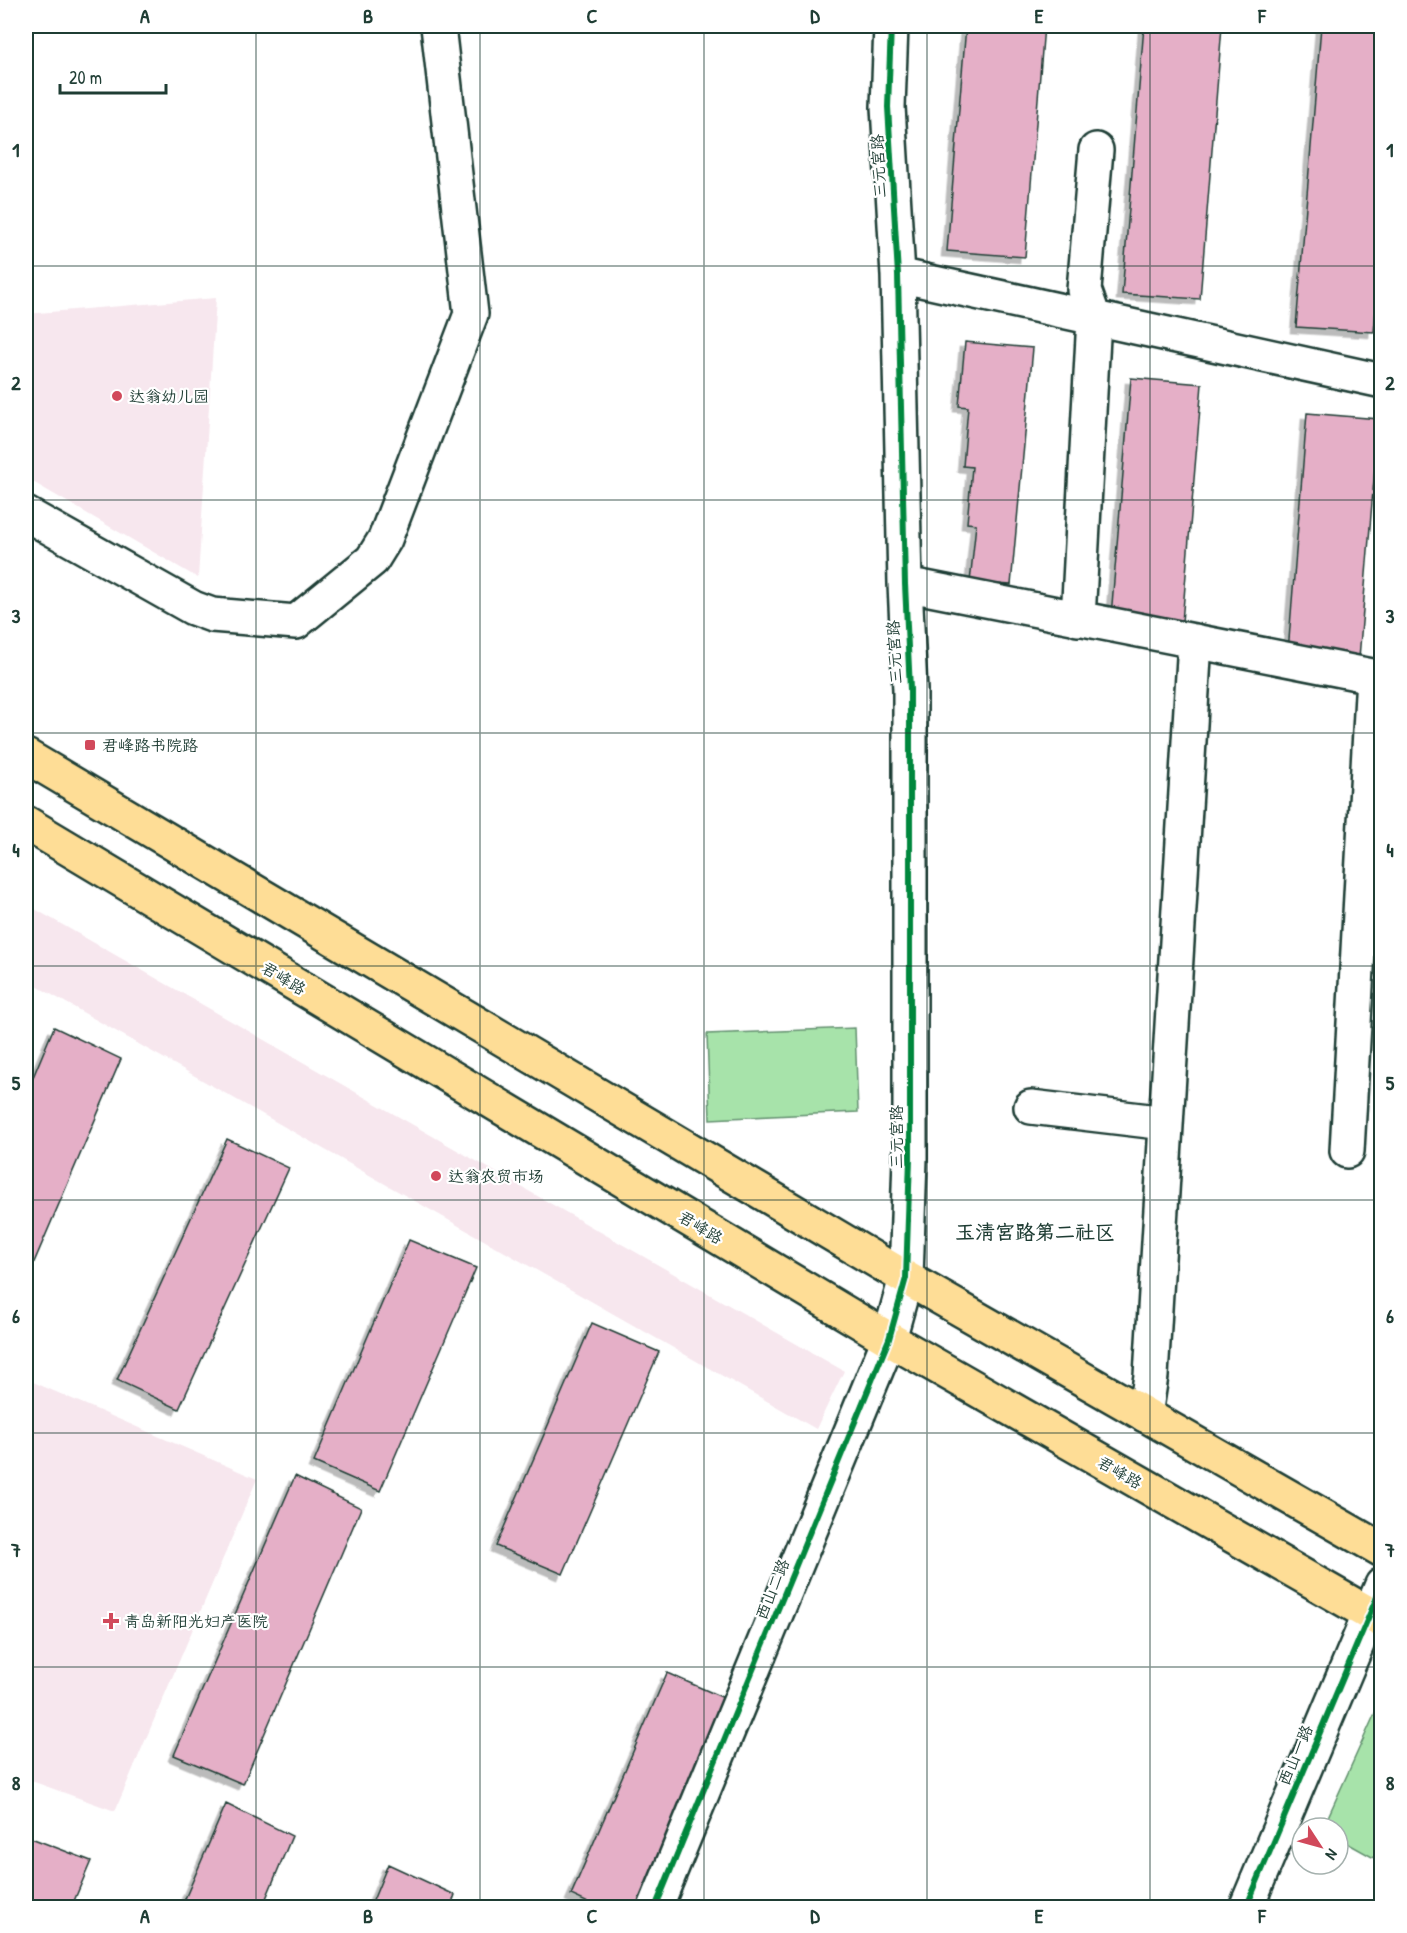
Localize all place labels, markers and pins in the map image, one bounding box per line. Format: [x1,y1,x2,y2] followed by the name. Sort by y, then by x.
[129,385,209,407] place label: 达翁幼儿园
[110,389,124,403] marker: 达翁幼儿园
[102,734,198,756] place label: 君峰路书院路
[83,738,97,752] marker: 君峰路书院路
[448,1165,544,1187] place label: 达翁农贸市场
[429,1169,443,1183] marker: 达翁农贸市场
[124,1610,268,1632] place label: 青岛新阳光妇产医院
[102,1612,120,1630] marker: 青岛新阳光妇产医院

